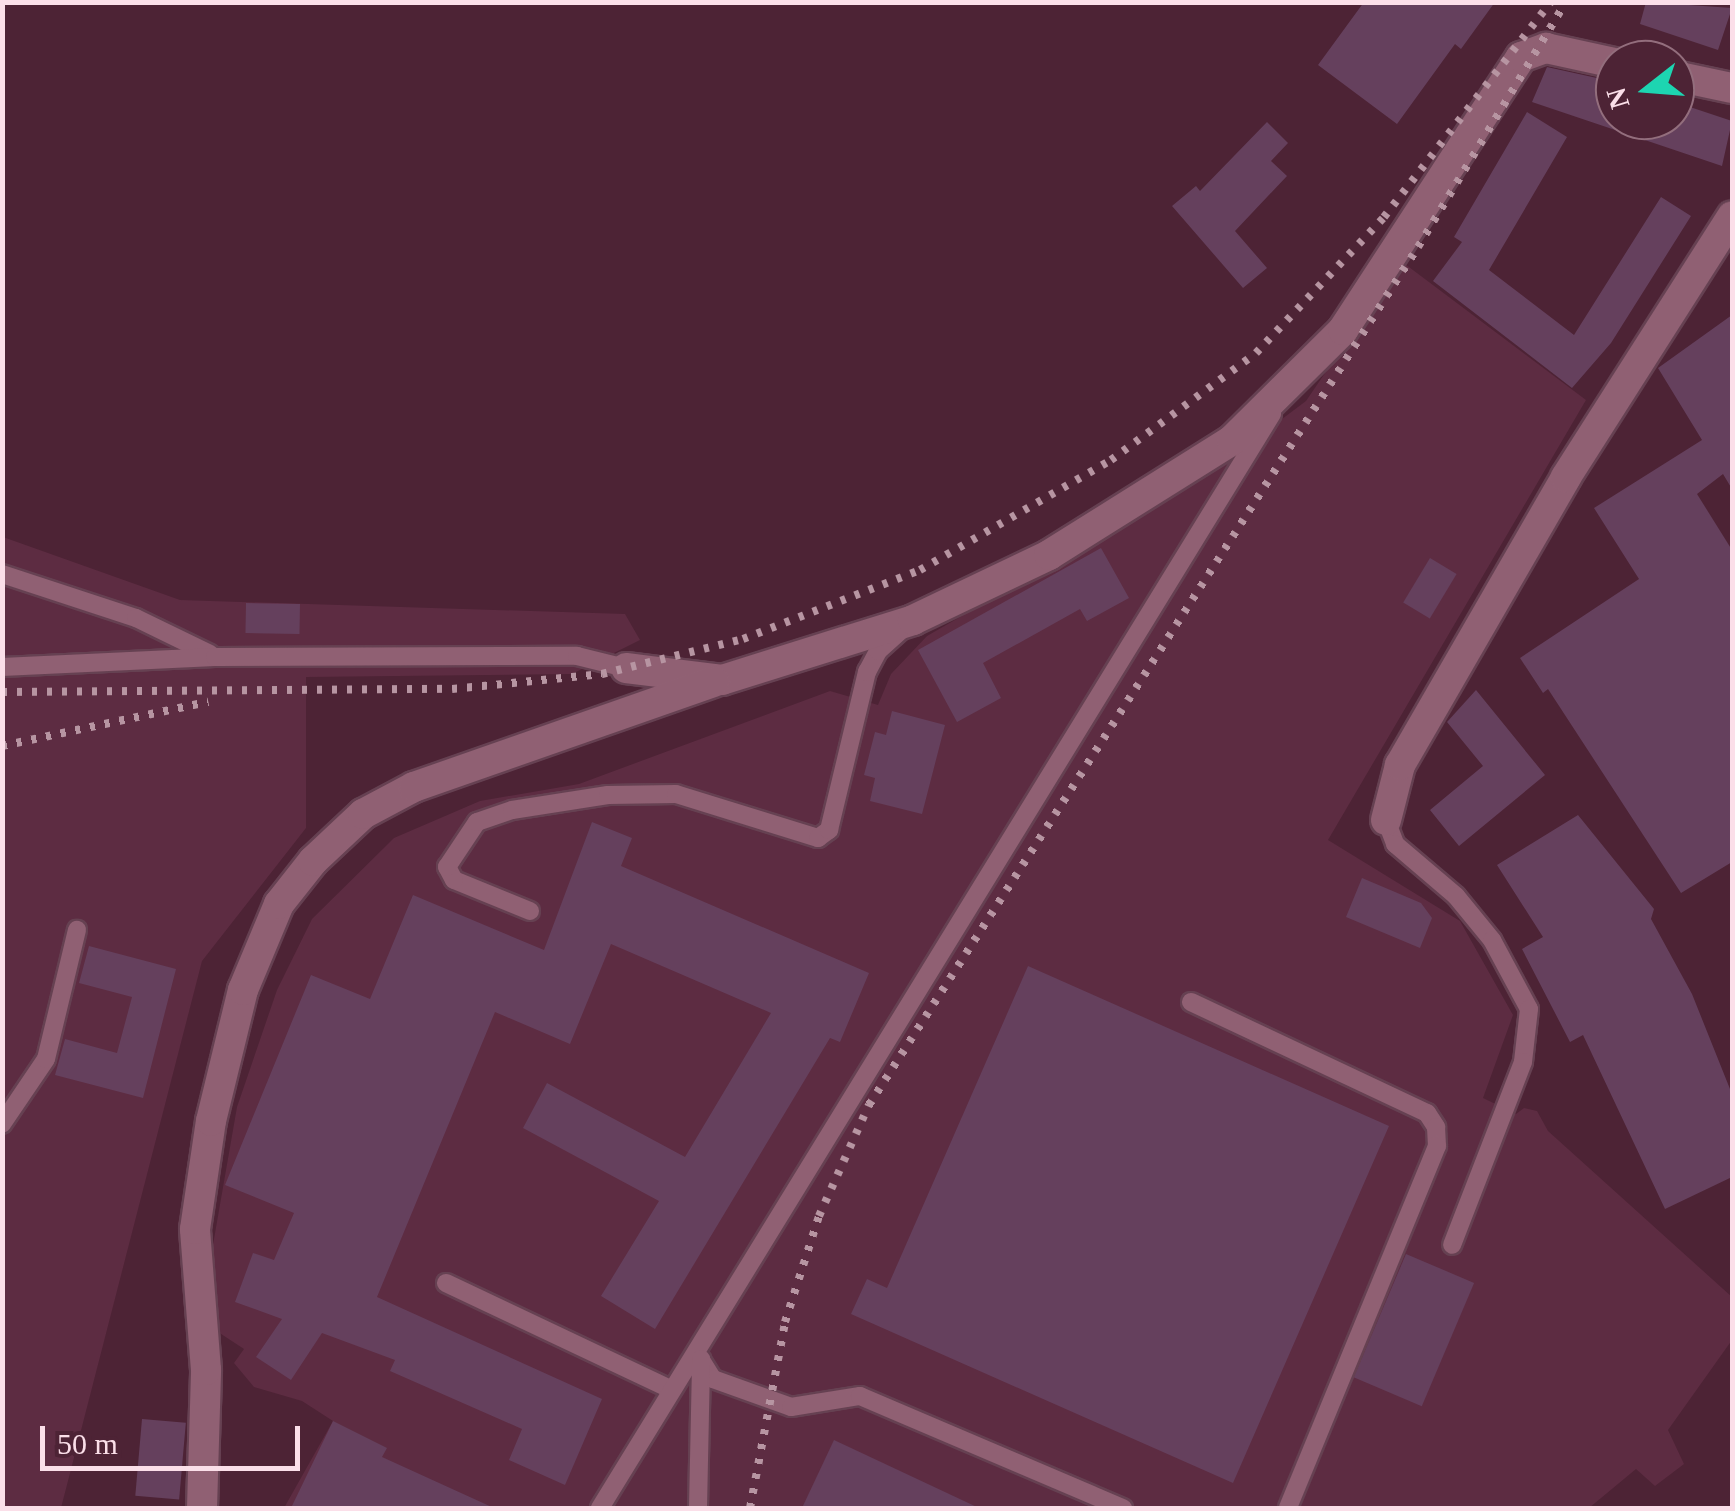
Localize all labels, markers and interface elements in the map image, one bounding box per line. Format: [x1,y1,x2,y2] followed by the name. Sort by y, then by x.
[1595,40,1695,140] north arrow
[1600,84,1636,113] text: N
[45,1406,305,1468] scale bar
[57,1427,118,1460] text: 50 m

